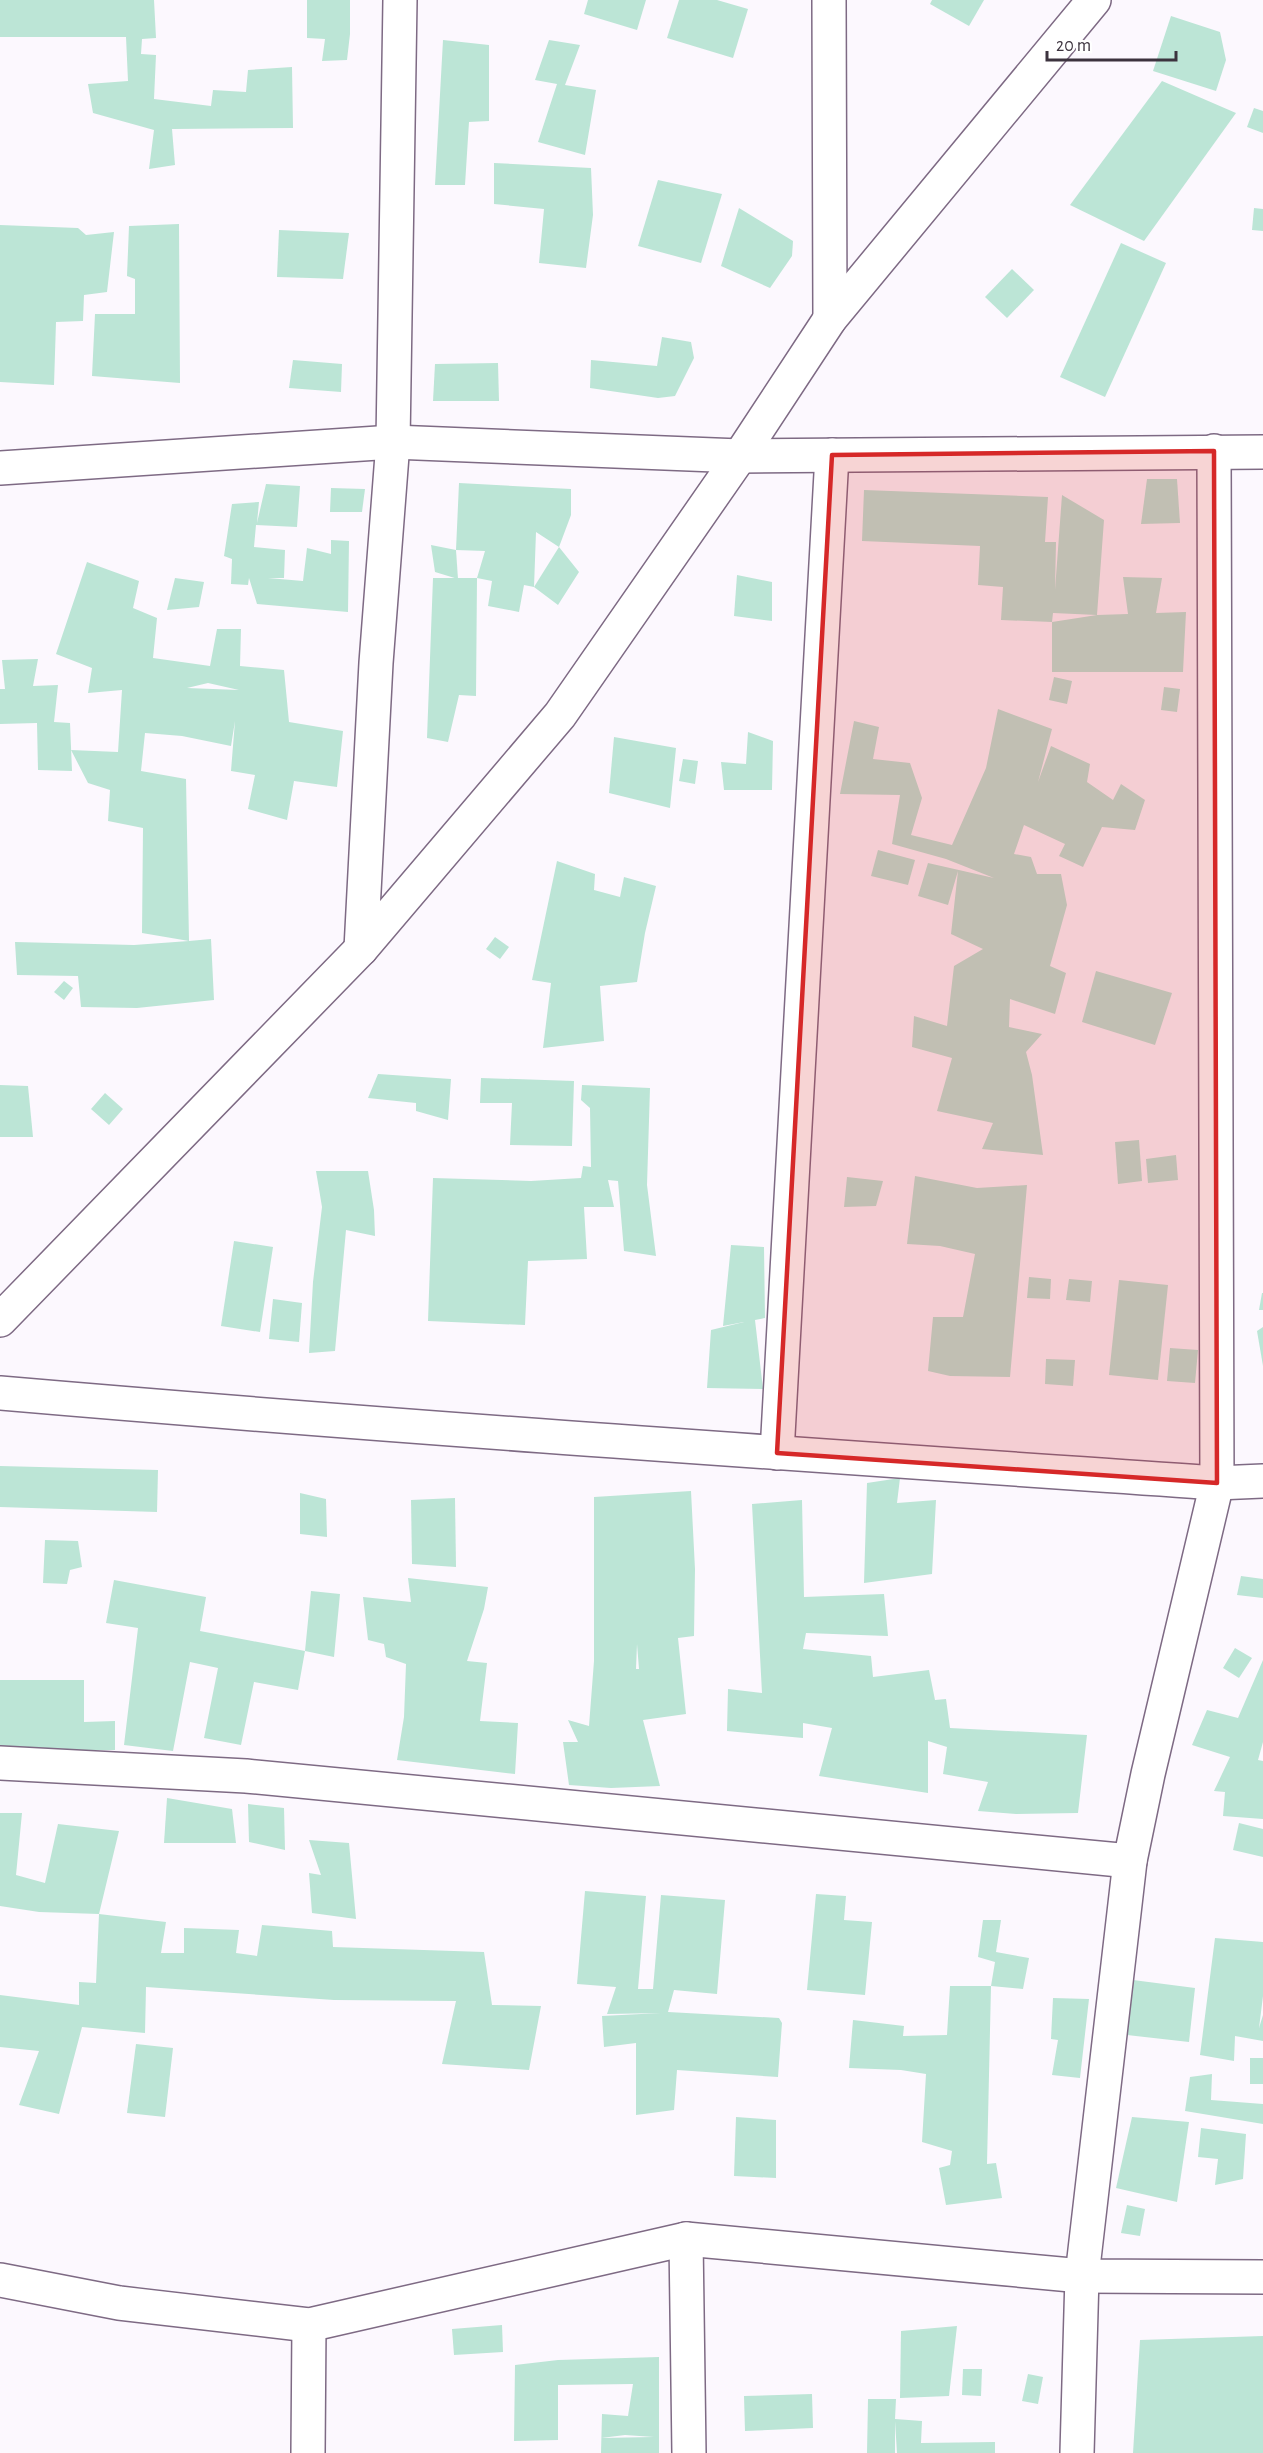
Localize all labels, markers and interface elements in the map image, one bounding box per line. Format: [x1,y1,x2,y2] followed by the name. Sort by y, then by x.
[1047,24,1176,62] scale bar
[1056,37,1091,55] text: 20 m

